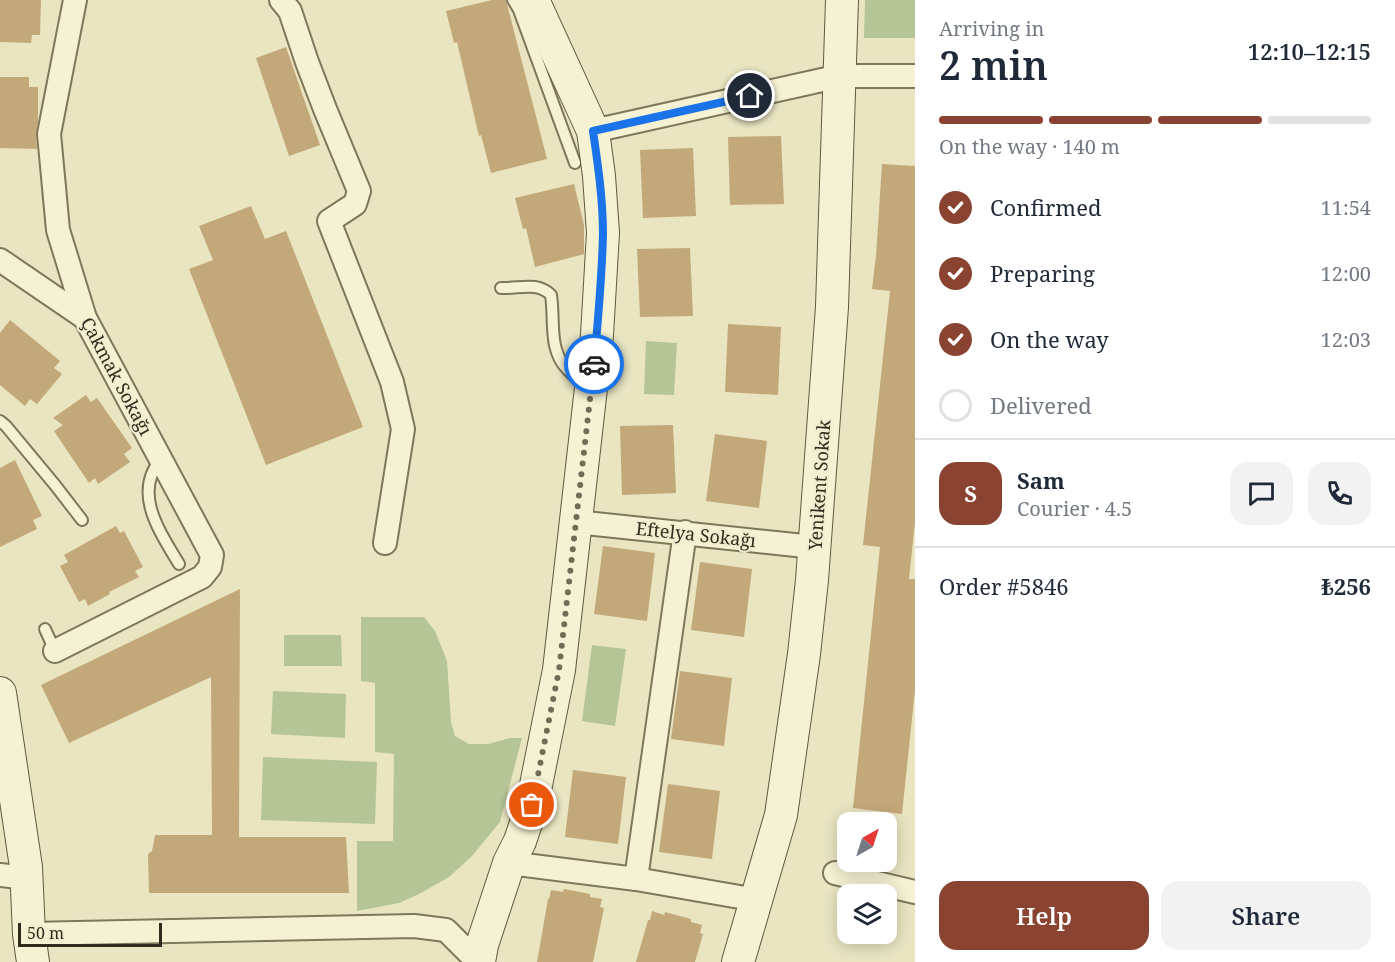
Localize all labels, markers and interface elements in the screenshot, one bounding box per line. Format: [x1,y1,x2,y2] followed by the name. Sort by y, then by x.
[939,15,1044,42] text: Arriving in
[1248,36,1371,66] text: 12:10–12:15
[939,38,1048,91] text: 2 min
[724,70,775,121] pin
[733,79,766,112] icon: home
[939,133,1120,160] text: On the way · 140 m
[939,191,972,224] icon: check
[990,192,1101,222] text: Confirmed
[1321,194,1371,221] text: 11:54
[939,257,972,290] icon: check
[990,258,1095,288] text: Preparing
[1321,260,1371,287] text: 12:00
[76,313,158,439] street label: Çakmak Sokağı
[939,323,972,356] icon: check
[990,324,1109,354] text: On the way
[1321,326,1371,353] text: 12:03
[564,334,624,394] courier
[578,348,611,381] icon: car
[990,390,1092,420] text: Delivered
[802,418,836,552] street label: Yenikent Sokak
[1230,462,1293,525] button: chat
[1308,462,1371,525] button: phone
[1017,465,1065,495] text: Sam
[964,478,977,508] text: S
[1017,495,1132,522] text: Courier · 4.5
[635,516,757,552] street label: Eftelya Sokağı
[939,571,1069,601] text: Order #5846
[1321,571,1371,601] text: ₺256
[506,779,557,830] pin
[515,788,548,821] icon: bag
[837,812,897,872] north arrow
[837,812,897,944] map controls
[939,881,1149,950] button: Help
[1161,881,1371,950] button: Share
[837,884,897,944] button: layers
[18,920,162,948] scale bar
[27,922,64,944] text: 50 m

